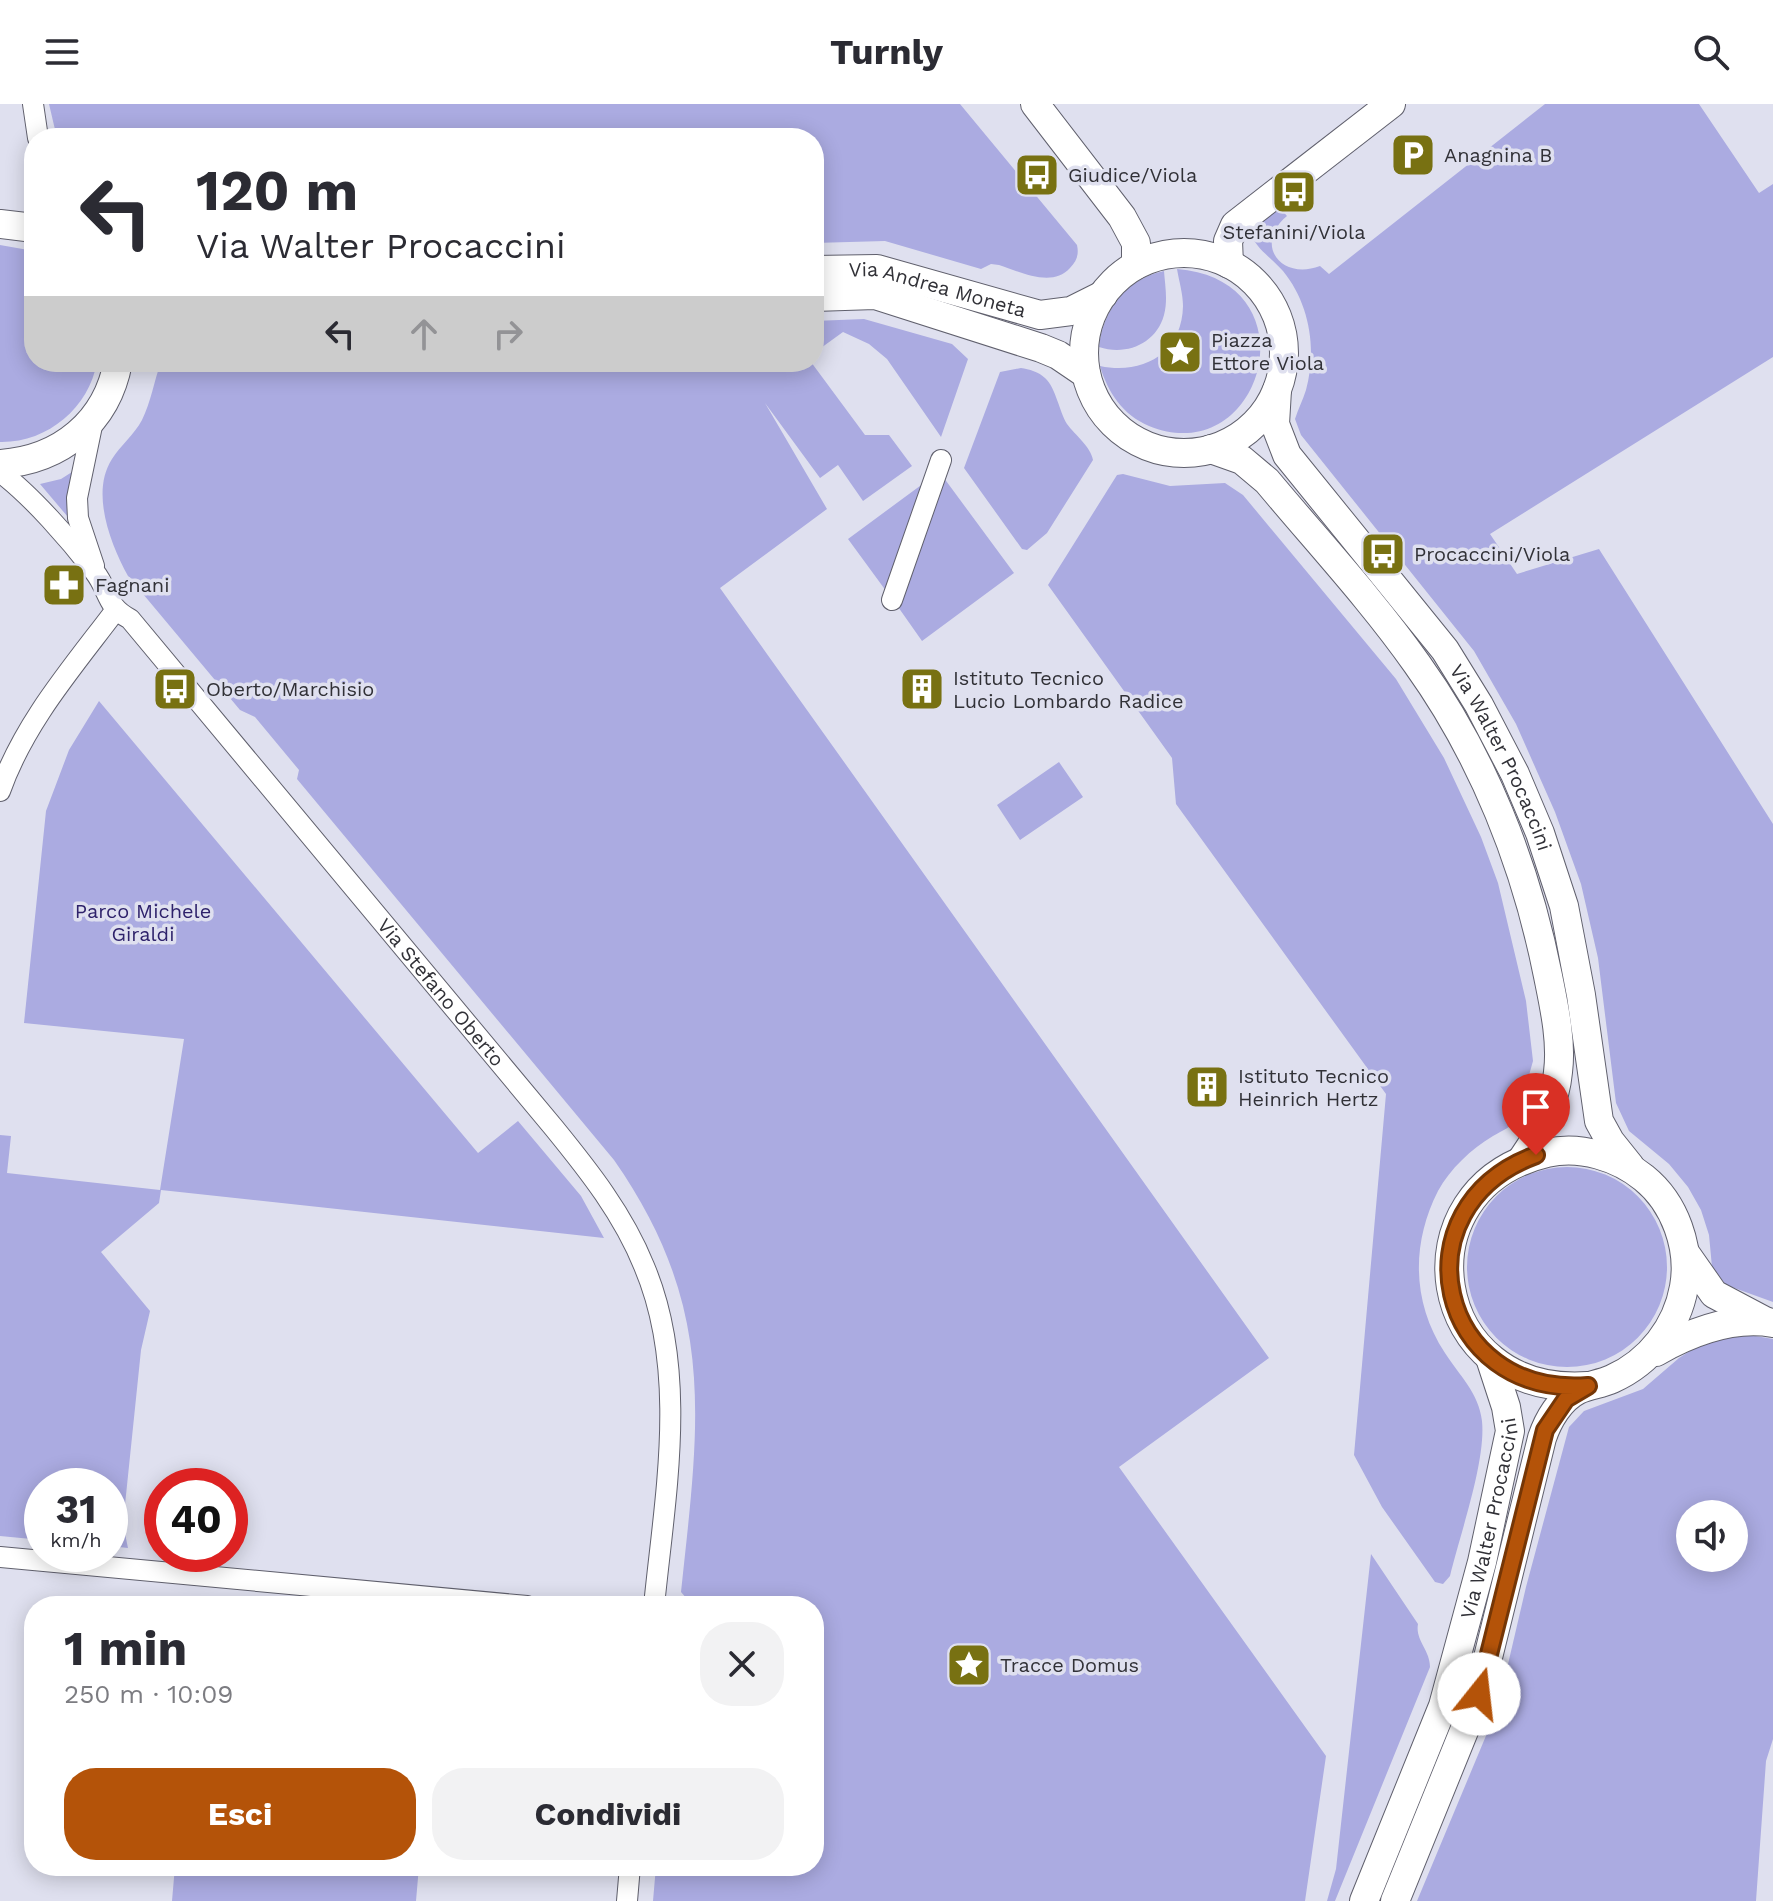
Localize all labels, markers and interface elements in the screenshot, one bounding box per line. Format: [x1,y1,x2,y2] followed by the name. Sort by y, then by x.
[40,30,84,74] icon: menu
[1689,30,1733,74] icon: search
[830,31,943,73] text: Turnly
[1389,131,1437,179] parking icon: Anagnina B
[1444,143,1552,167] place label: Anagnina B
[1013,151,1061,199] bus stop icon: Giudice/Viola
[196,158,358,224] text: 120 m
[64,160,168,264] icon: left
[1068,163,1197,187] place label: Giudice/Viola
[1270,168,1318,216] bus stop icon: Stefanini/Viola
[1222,220,1366,244] place label: Stefanini/Viola
[196,225,566,267] text: Via Walter Procaccini
[848,257,1029,322] street label: Via Andrea Moneta
[318,312,362,356] icon: left
[402,312,446,356] icon: ahead
[486,312,530,356] icon: right
[1156,328,1204,376] place icon: Piazza Ettore Viola
[1211,328,1324,375] place label: Piazza Ettore Viola
[1359,530,1407,578] bus stop icon: Procaccini/Viola
[1414,542,1570,566] place label: Procaccini/Viola
[40,561,88,609] pharmacy icon: Fagnani
[95,573,170,597] place label: Fagnani
[1445,660,1557,854] street label: Via Walter Procaccini
[151,665,199,713] bus stop icon: Oberto/Marchisio
[898,665,946,713] building icon: Istituto Tecnico Lucio Lombardo Radice
[953,666,1183,713] place label: Istituto Tecnico Lucio Lombardo Radice
[206,677,374,701] place label: Oberto/Marchisio
[75,899,211,946] park label: Parco Michele Giraldi
[372,913,510,1071] street label: Via Stefano Oberto
[1183,1063,1231,1111] building icon: Istituto Tecnico Heinrich Hertz
[1238,1064,1389,1111] place label: Istituto Tecnico Heinrich Hertz
[1502,1073,1570,1155] pin
[1514,1085,1558,1129] icon: arrive
[1455,1416,1523,1621] street label: Via Walter Procaccini
[144,1468,248,1572] speed limit sign: 40
[56,1486,96,1533] text: 31
[1676,1500,1748,1572] map controls
[1676,1500,1748,1572] button: sound
[50,1528,102,1552] text: km/h
[64,1620,187,1677] text: 1 min
[700,1622,784,1706] button: close
[945,1641,993,1689] place icon: Tracce Domus
[1437,1652,1521,1736] position arrow
[1000,1653,1139,1677] place label: Tracce Domus
[64,1679,233,1709] text: 250 m · 10:09
[64,1768,416,1860] button: Esci
[432,1768,784,1860] button: Condividi

